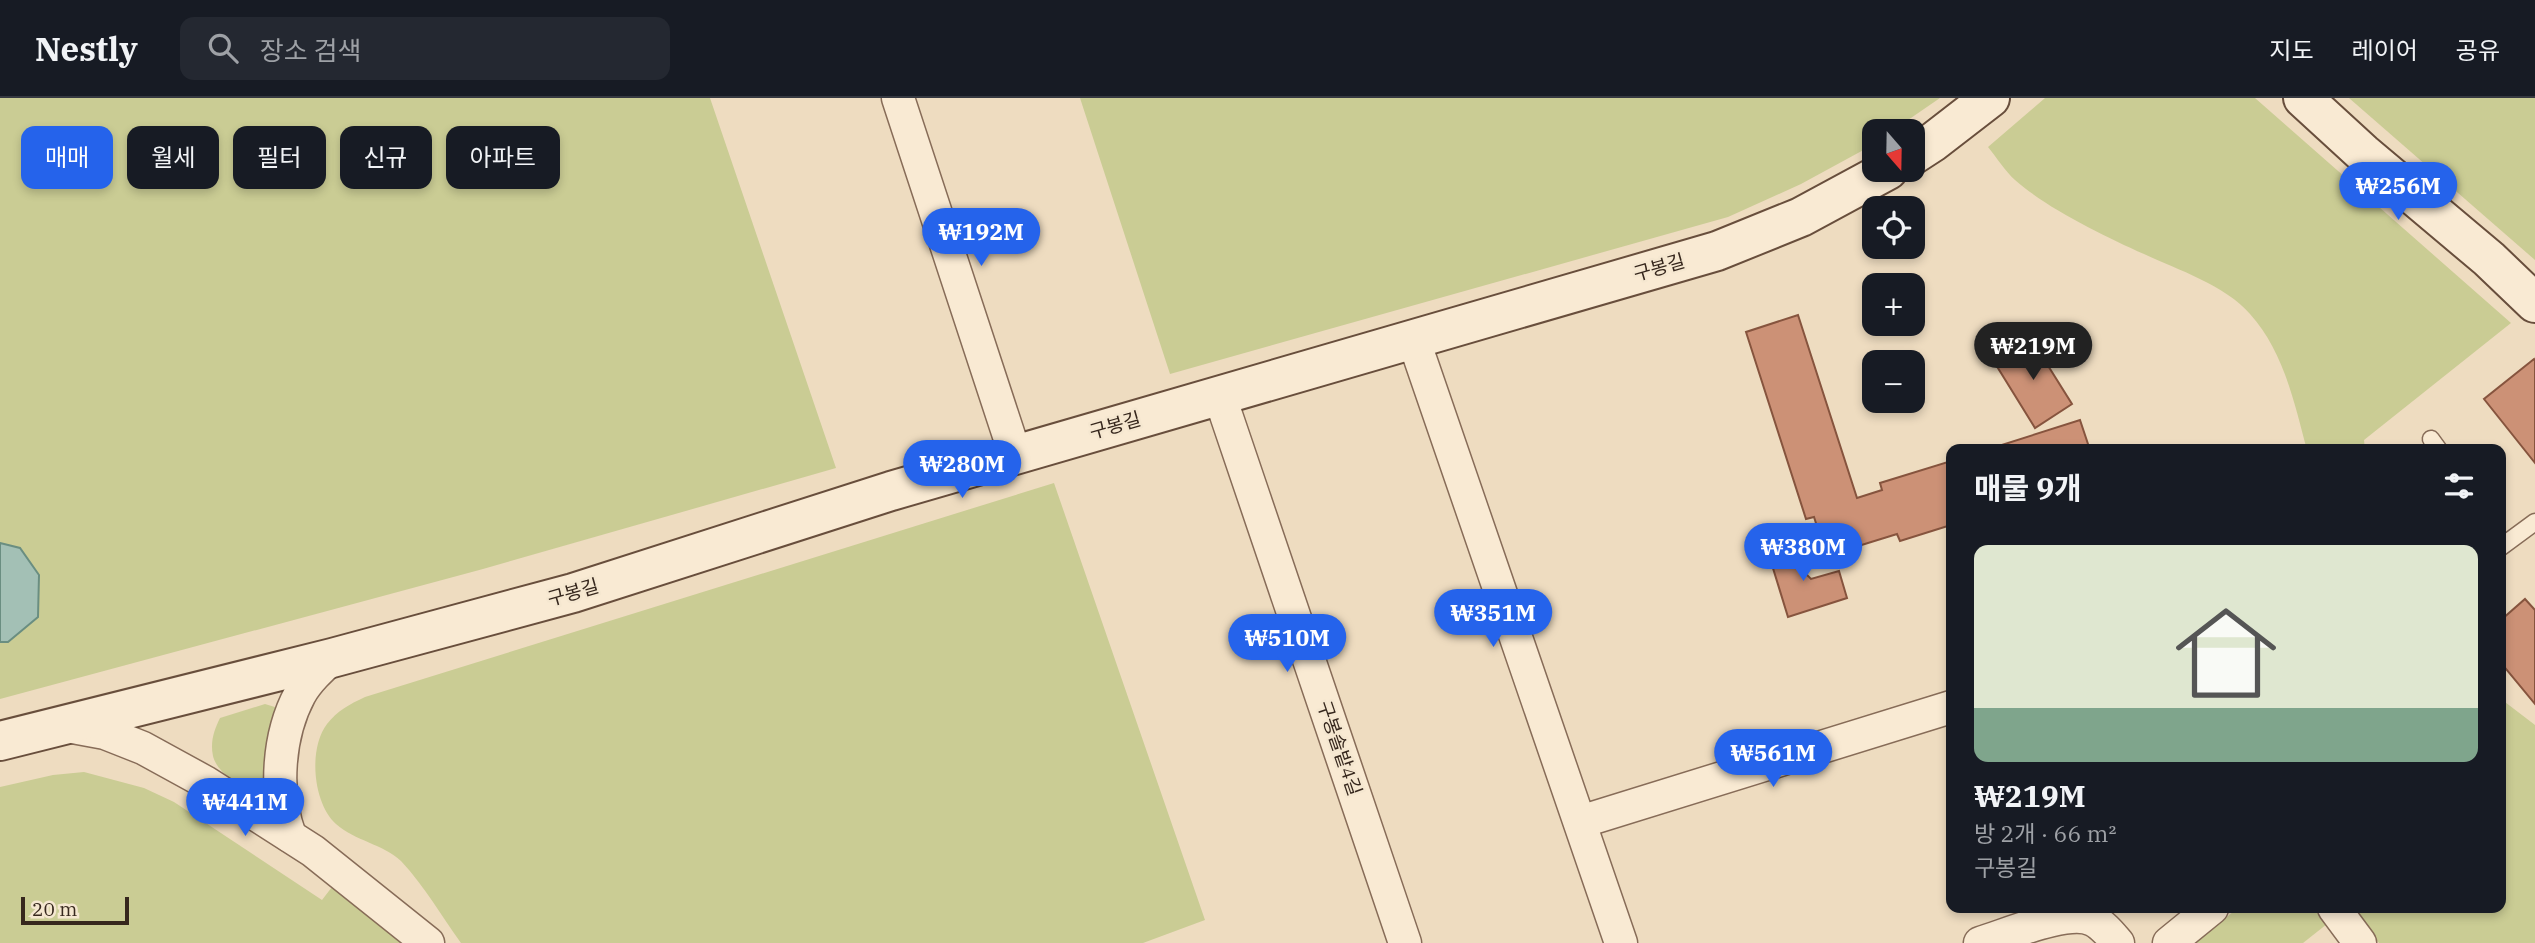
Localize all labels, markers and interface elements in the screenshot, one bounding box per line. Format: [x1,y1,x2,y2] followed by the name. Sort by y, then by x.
[180,17,670,80] search box
[35,27,138,70] text: Nestly
[204,29,242,67] icon: search
[260,33,361,67] text: 장소 검색
[2269,34,2314,66] text: 지도
[2352,34,2418,66] text: 레이어
[2456,34,2500,66] text: 공유
[1862,119,1925,182] north arrow
[1862,119,1925,413] map controls
[21,126,113,189] chip: 매매
[127,126,219,189] chip: 월세
[233,126,326,189] chip: 필터
[340,126,432,189] chip: 신규
[446,126,560,189] chip: 아파트
[2349,162,2447,222] pin: ₩256M
[2355,170,2441,200] text: ₩256M
[1862,196,1925,259] button: locate
[932,208,1030,268] pin: ₩192M
[938,216,1024,246] text: ₩192M
[1630,248,1688,286] street label: 구봉길
[1862,273,1925,336] button: +
[1984,322,2082,382] pin: ₩219M
[1990,330,2076,360] text: ₩219M
[1862,350,1925,413] button: −
[1086,406,1144,444] street label: 구봉길
[913,440,1011,500] pin: ₩280M
[919,448,1005,478] text: ₩280M
[2440,467,2478,505] icon: filters
[1974,468,2082,507] text: 매물 9개
[1754,524,1852,583] pin: ₩380M
[1760,531,1846,561] text: ₩380M
[544,573,602,611] street label: 구봉길
[1444,589,1542,649] pin: ₩351M
[2163,590,2289,716] icon: home
[1450,597,1536,627] text: ₩351M
[1238,614,1336,674] pin: ₩510M
[1244,622,1330,652] text: ₩510M
[1313,697,1367,799] street label: 구봉솔밭4길
[1724,730,1822,789] pin: ₩561M
[1730,737,1816,767] text: ₩561M
[1974,776,2086,815] text: ₩219M
[196,778,294,838] pin: ₩441M
[202,786,288,816] text: ₩441M
[1974,818,2116,848] text: 방 2개 · 66 m²
[1974,852,2037,882] text: 구봉길
[21,894,130,926] scale bar
[32,897,77,921] text: 20 m

